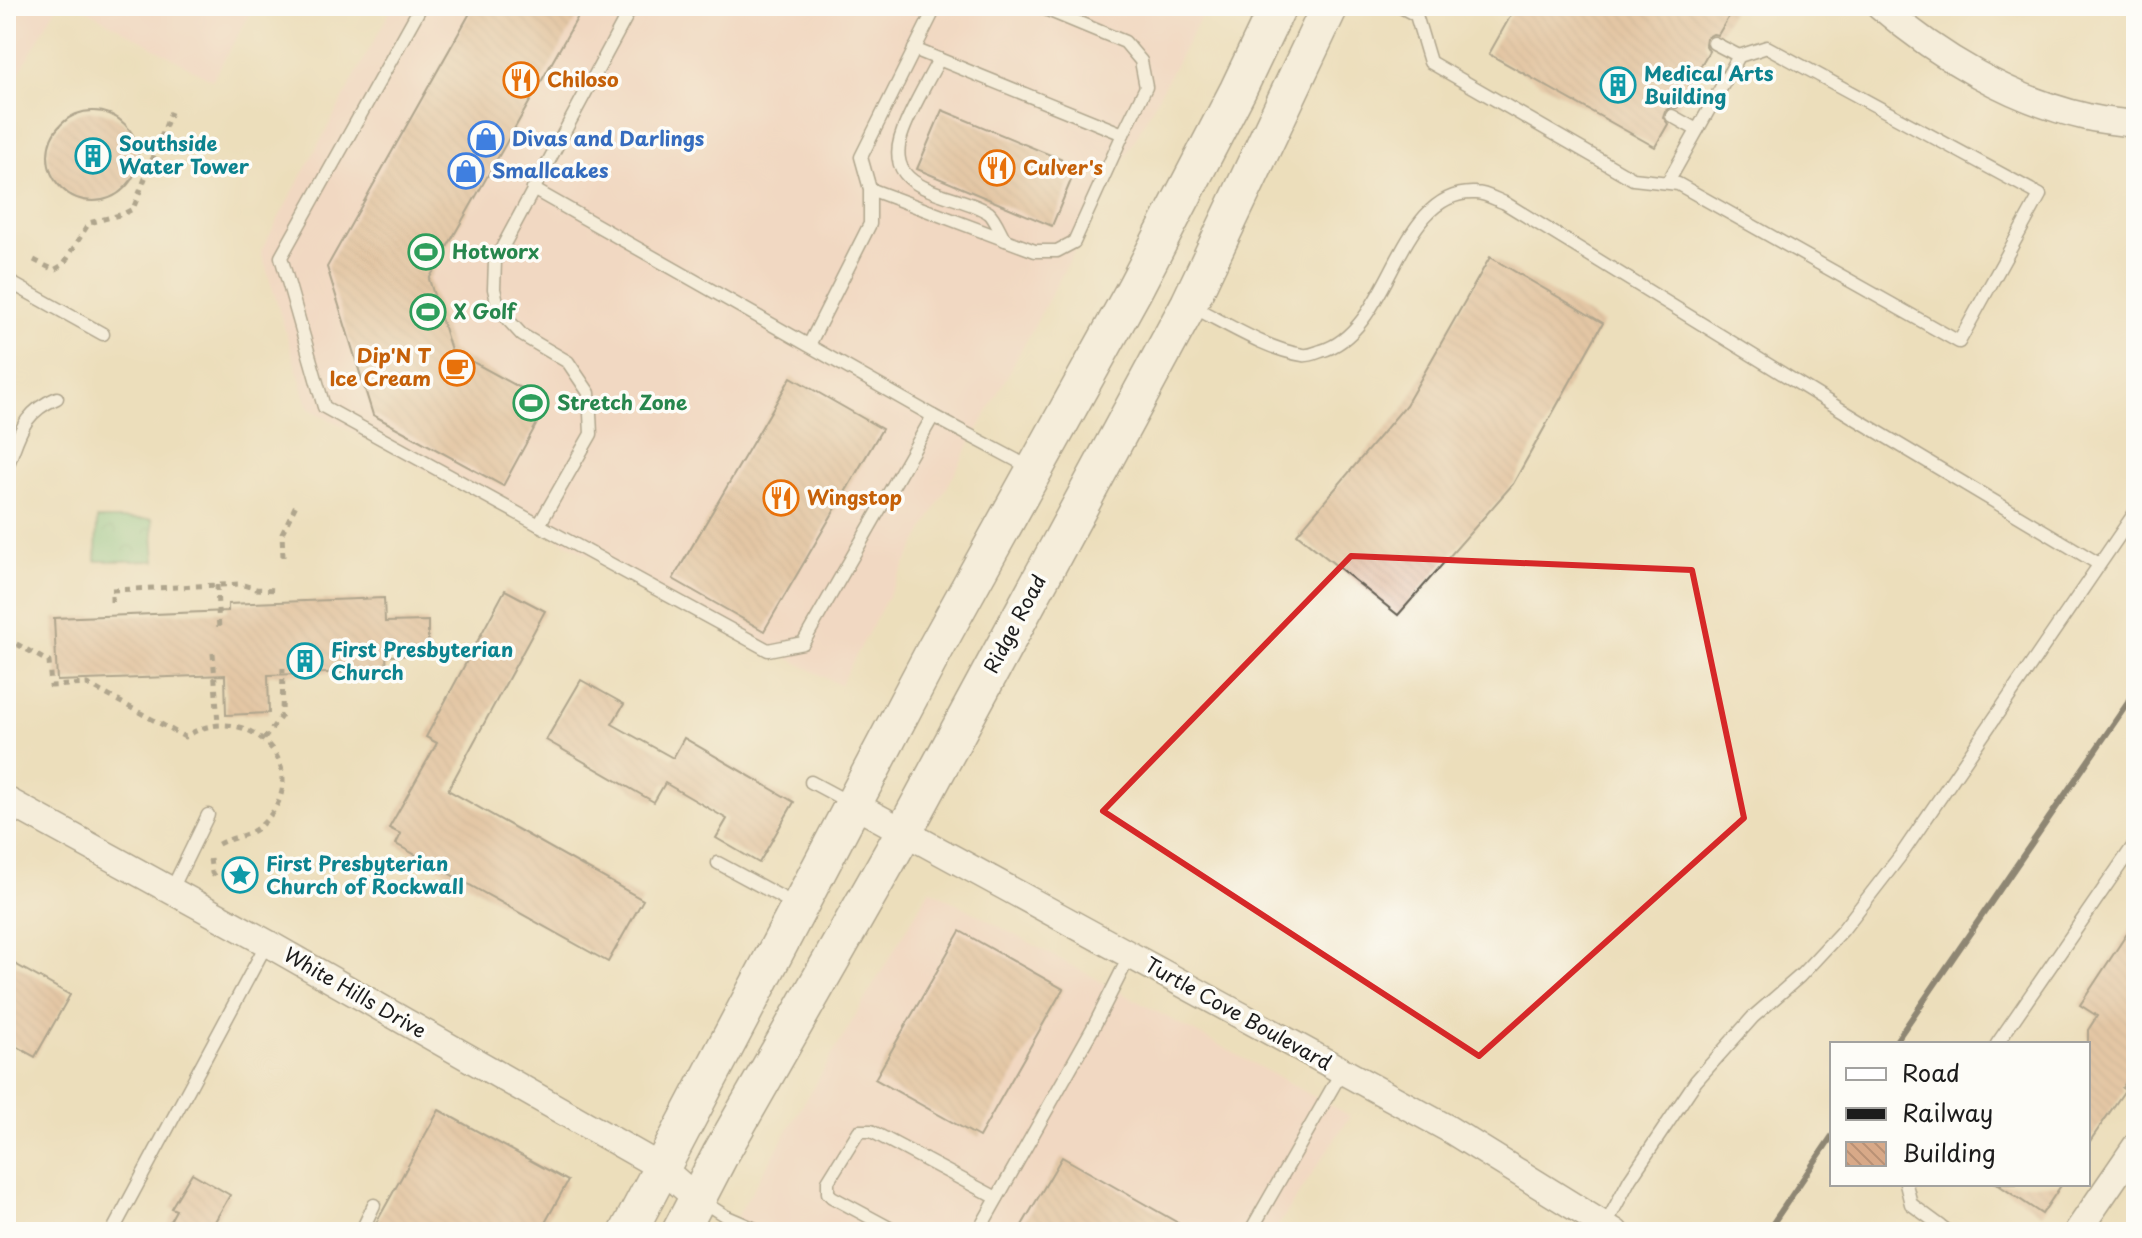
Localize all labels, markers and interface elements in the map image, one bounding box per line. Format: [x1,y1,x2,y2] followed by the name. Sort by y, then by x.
[1644,58,1774,111] place label: Medical Arts Building
[502,61,540,99] restaurant icon: Chiloso
[547,64,619,94] place label: Chiloso
[1599,66,1637,104] building icon: Medical Arts Building
[467,120,505,158] shop icon: Divas and Darlings
[512,123,705,153] place label: Divas and Darlings
[119,128,250,181] place label: Southside Water Tower
[74,137,112,175] building icon: Southside Water Tower
[978,149,1016,187] restaurant icon: Culver's
[447,152,485,190] shop icon: Smallcakes
[1023,152,1103,182] place label: Culver's
[492,155,609,185] place label: Smallcakes
[407,233,445,271] sports icon: Hotworx
[452,236,539,266] place label: Hotworx
[409,293,447,331] sports icon: X Golf
[454,296,518,326] place label: X Golf
[329,340,431,393] place label: Dip'N T Ice Cream
[438,349,476,387] cafe icon: Dip'N T Ice Cream
[512,384,550,422] sports icon: Stretch Zone
[557,387,687,417] place label: Stretch Zone
[762,479,800,517] restaurant icon: Wingstop
[807,482,902,512] place label: Wingstop
[976,569,1053,678] street label: Ridge Road
[331,634,513,687] place label: First Presbyterian Church
[286,642,324,680] building icon: First Presbyterian Church
[266,848,464,901] place label: First Presbyterian Church of Rockwall
[221,856,259,894] place icon: First Presbyterian Church of Rockwall
[279,939,432,1045] street label: White Hills Drive
[1139,949,1338,1077] street label: Turtle Cove Boulevard
[1830,1042,2090,1186] legend
[1902,1054,1960,1090] text: Road
[1902,1094,1993,1130] text: Railway
[1902,1134,1996,1170] text: Building

